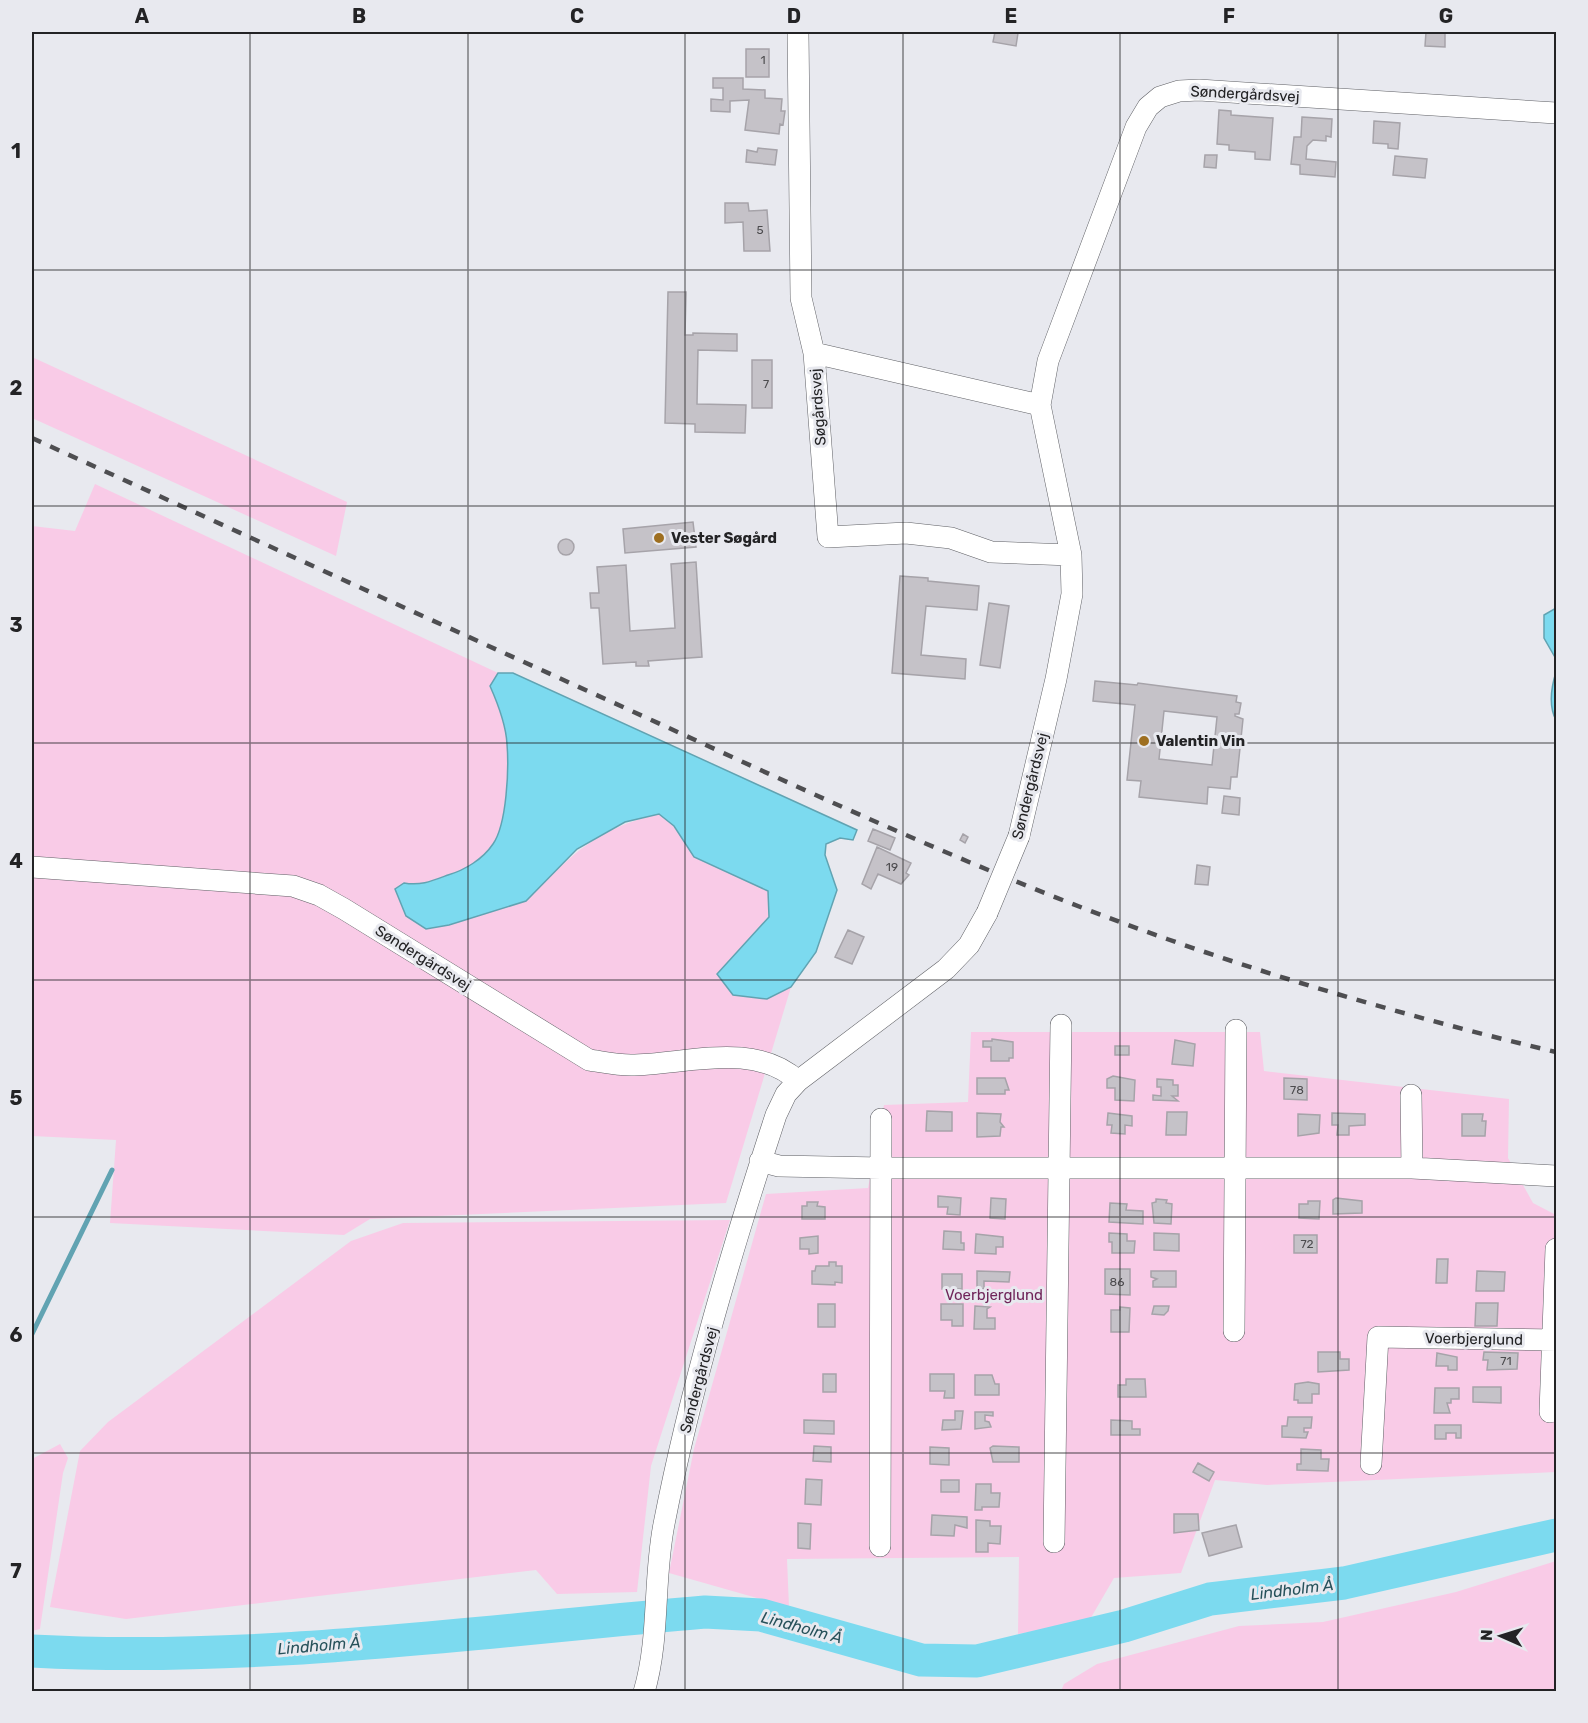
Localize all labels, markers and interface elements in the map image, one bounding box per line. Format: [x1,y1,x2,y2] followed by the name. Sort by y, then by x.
[135,4,150,28] text: A
[352,4,366,28] text: B
[570,4,584,28] text: C
[787,4,801,28] text: D
[1005,4,1017,28] text: E
[1223,4,1235,28] text: F
[1439,4,1453,28] text: G
[760,53,766,67] house number: 1
[1190,82,1300,106] street label: Søndergårdsvej
[11,139,21,163] text: 1
[756,223,764,237] house number: 5
[806,368,830,446] street label: Søgårdsvej
[10,376,23,400] text: 2
[763,377,769,391] house number: 7
[671,529,777,547] place label: Vester Søgård
[652,531,666,545] marker: Vester Søgård
[9,613,23,637] text: 3
[1008,731,1052,841] street label: Søndergårdsvej
[1156,732,1245,750] place label: Valentin Vin
[1137,734,1151,748] marker: Valentin Vin
[9,849,23,873] text: 4
[886,860,898,874] house number: 19
[372,921,474,995] street label: Søndergårdsvej
[1290,1083,1304,1097] house number: 78
[10,1086,23,1110] text: 5
[1300,1237,1314,1251] house number: 72
[1110,1275,1124,1289] house number: 86
[945,1286,1043,1304] park label: Voerbjerglund
[9,1323,23,1347] text: 6
[676,1325,722,1435] street label: Søndergårdsvej
[1425,1329,1523,1349] street label: Voerbjerglund
[1500,1354,1512,1368] house number: 71
[10,1559,22,1583] text: 7
[1250,1575,1335,1604] water label: Lindholm Å
[1471,1606,1531,1666] north arrow
[759,1608,845,1647] water label: Lindholm Å
[1477,1629,1496,1641] text: N
[277,1632,361,1659] water label: Lindholm Å

